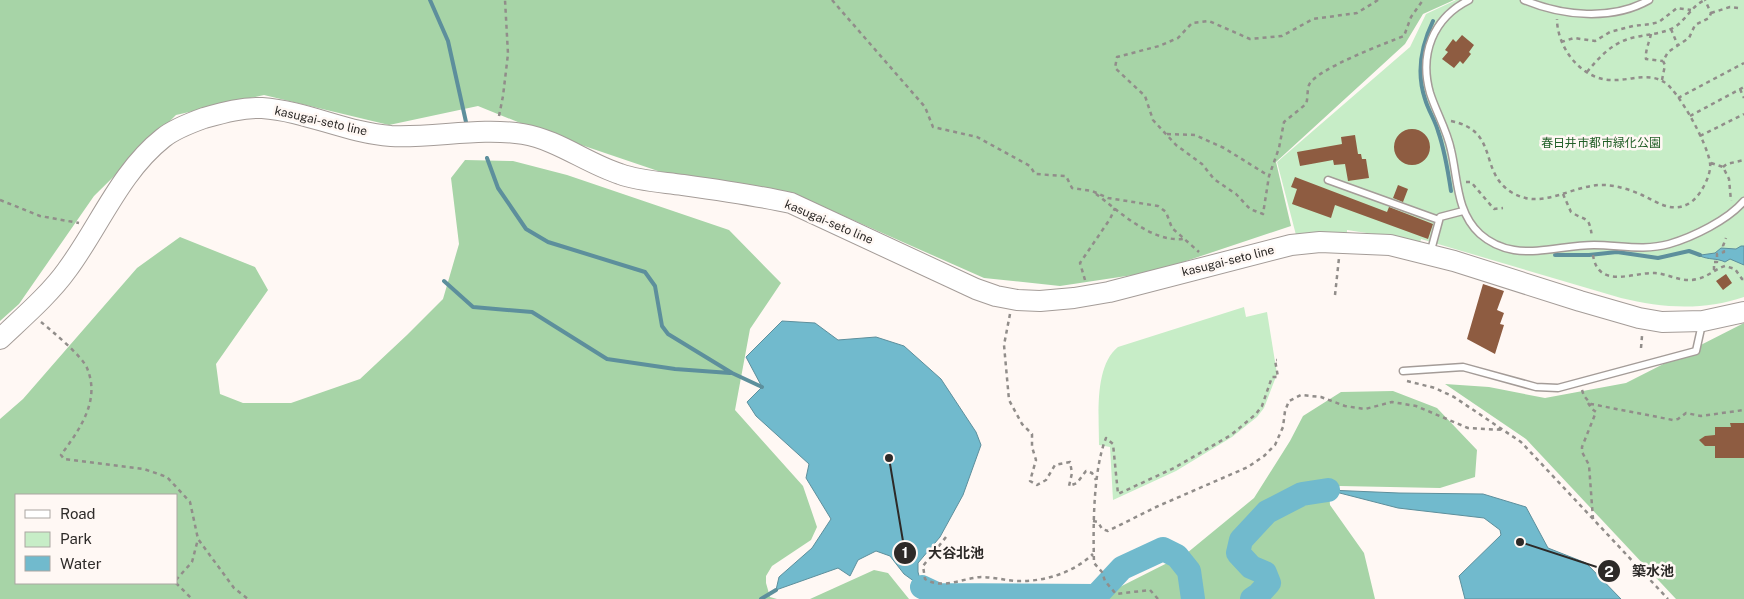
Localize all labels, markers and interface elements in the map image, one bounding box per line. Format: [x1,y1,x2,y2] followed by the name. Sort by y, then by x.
[273,104,369,139] street label: kasugai-seto line
[1541,136,1661,150] park label: 春日井市都市緑化公園
[783,197,876,247] street label: kasugai-seto line
[1180,243,1276,279] street label: kasugai-seto line
[15,494,178,584] legend
[60,505,96,522] text: Road
[60,530,92,547] text: Park
[893,538,994,567] callout: 大谷北池
[902,544,908,561] text: 1
[928,545,984,561] text: 大谷北池
[60,555,102,572] text: Water
[1597,557,1684,586] callout: 築水池
[1604,563,1614,580] text: 2
[1632,563,1674,579] text: 築水池

